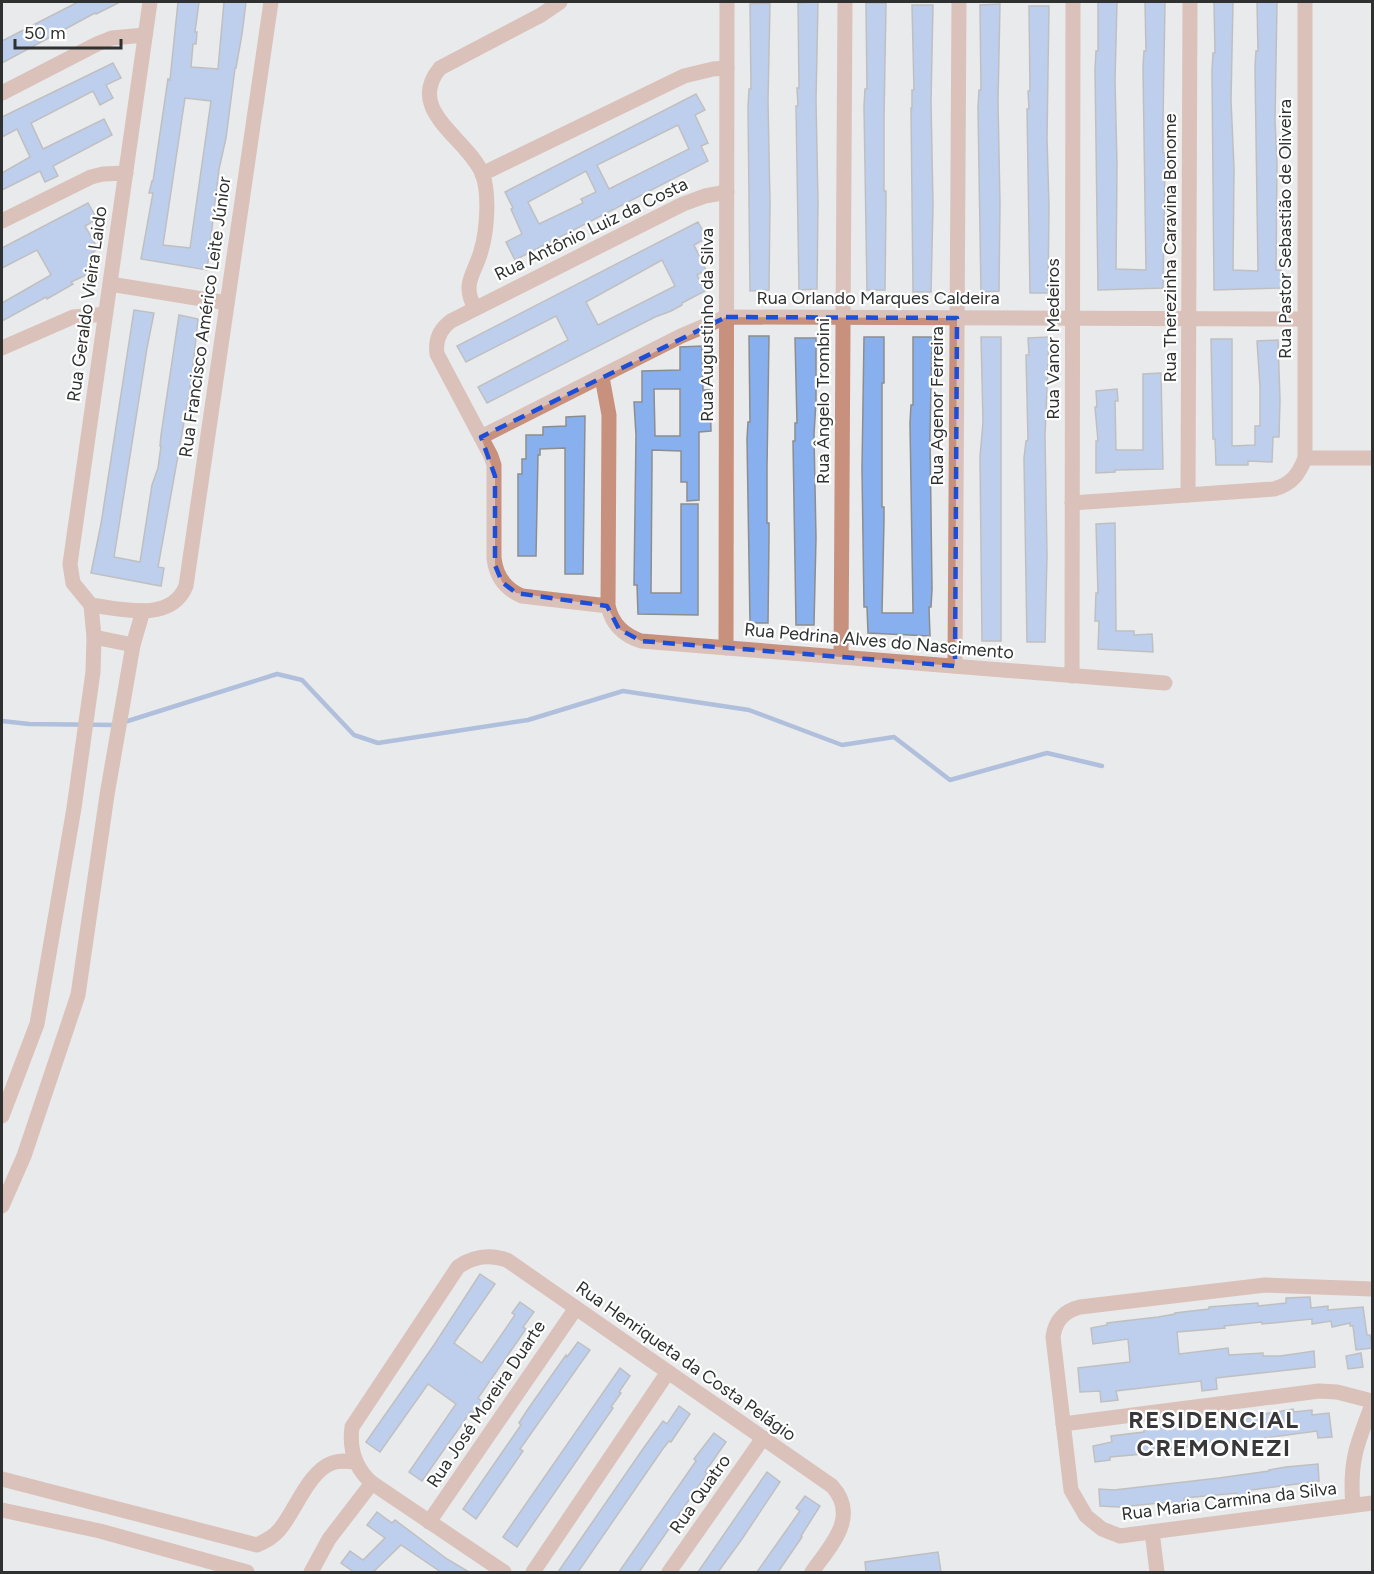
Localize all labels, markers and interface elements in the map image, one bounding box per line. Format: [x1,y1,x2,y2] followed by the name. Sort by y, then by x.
[15,12,122,50] scale bar
[24,22,66,44] text: 50 m
[1274,99,1296,359] street label: Rua Pastor Sebastião de Oliveira
[1159,113,1181,382] street label: Rua Therezinha Caravina Bonome
[491,173,691,285] street label: Rua Antônio Luiz da Costa
[174,175,236,459] street label: Rua Francisco Américo Leite Júnior
[62,205,112,403] street label: Rua Geraldo Vieira Laido
[696,228,718,422] street label: Rua Augustinho da Silva
[1042,258,1064,420] street label: Rua Vanor Medeiros
[756,287,1000,309] street label: Rua Orlando Marques Caldeira
[812,318,834,484] street label: Rua Ângelo Trombini
[926,326,948,486] street label: Rua Agenor Ferreira
[743,618,1015,664] street label: Rua Pedrina Alves do Nascimento
[572,1276,800,1446] street label: Rua Henriqueta da Costa Pelágio
[422,1316,550,1492] street label: Rua José Moreira Duarte
[1128,1405,1300,1462] district label: RESIDENCIAL CREMONEZI
[665,1450,735,1538] street label: Rua Quatro
[1120,1477,1338,1525] street label: Rua Maria Carmina da Silva

